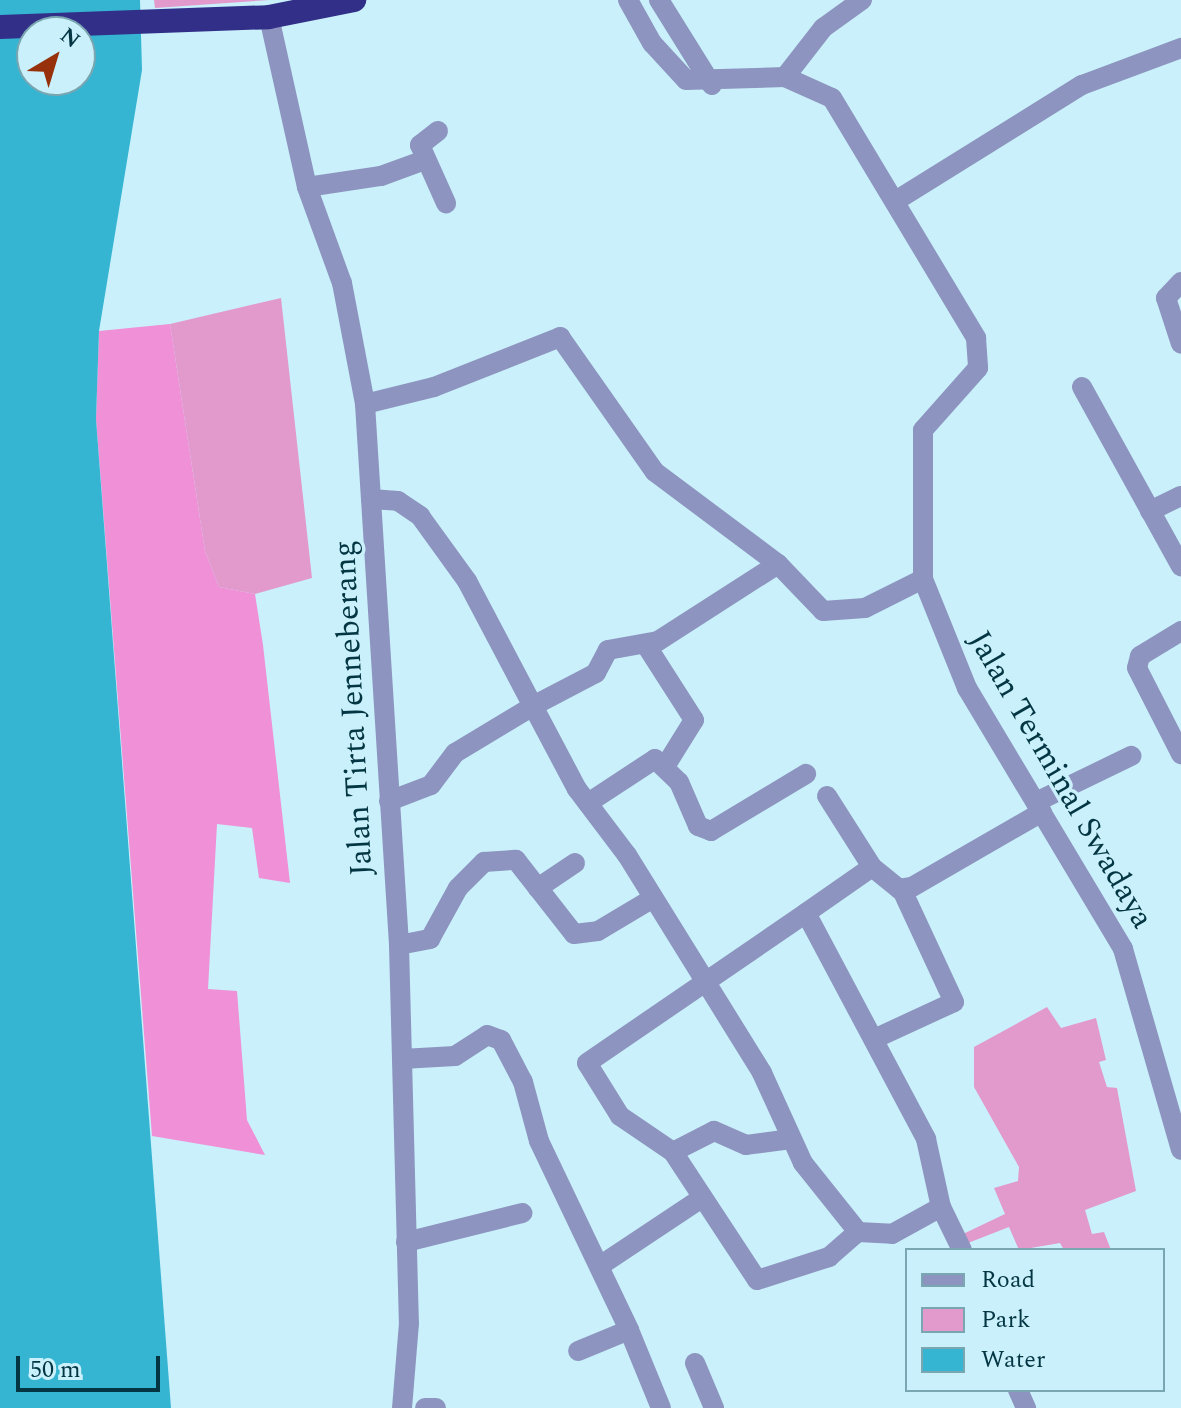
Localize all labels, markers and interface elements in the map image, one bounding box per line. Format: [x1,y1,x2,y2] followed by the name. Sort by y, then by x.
[16,16,96,96] north arrow
[53,20,87,57] text: N
[326,539,382,877] street label: Jalan Tirta Jenneberang
[959,624,1161,936] street label: Jalan Terminal Swadaya
[905,1248,1165,1392] legend
[981,1262,1035,1298] text: Road
[981,1302,1031,1338] text: Park
[20,1340,164,1390] scale bar
[981,1342,1045,1378] text: Water
[30,1352,81,1388] text: 50 m

